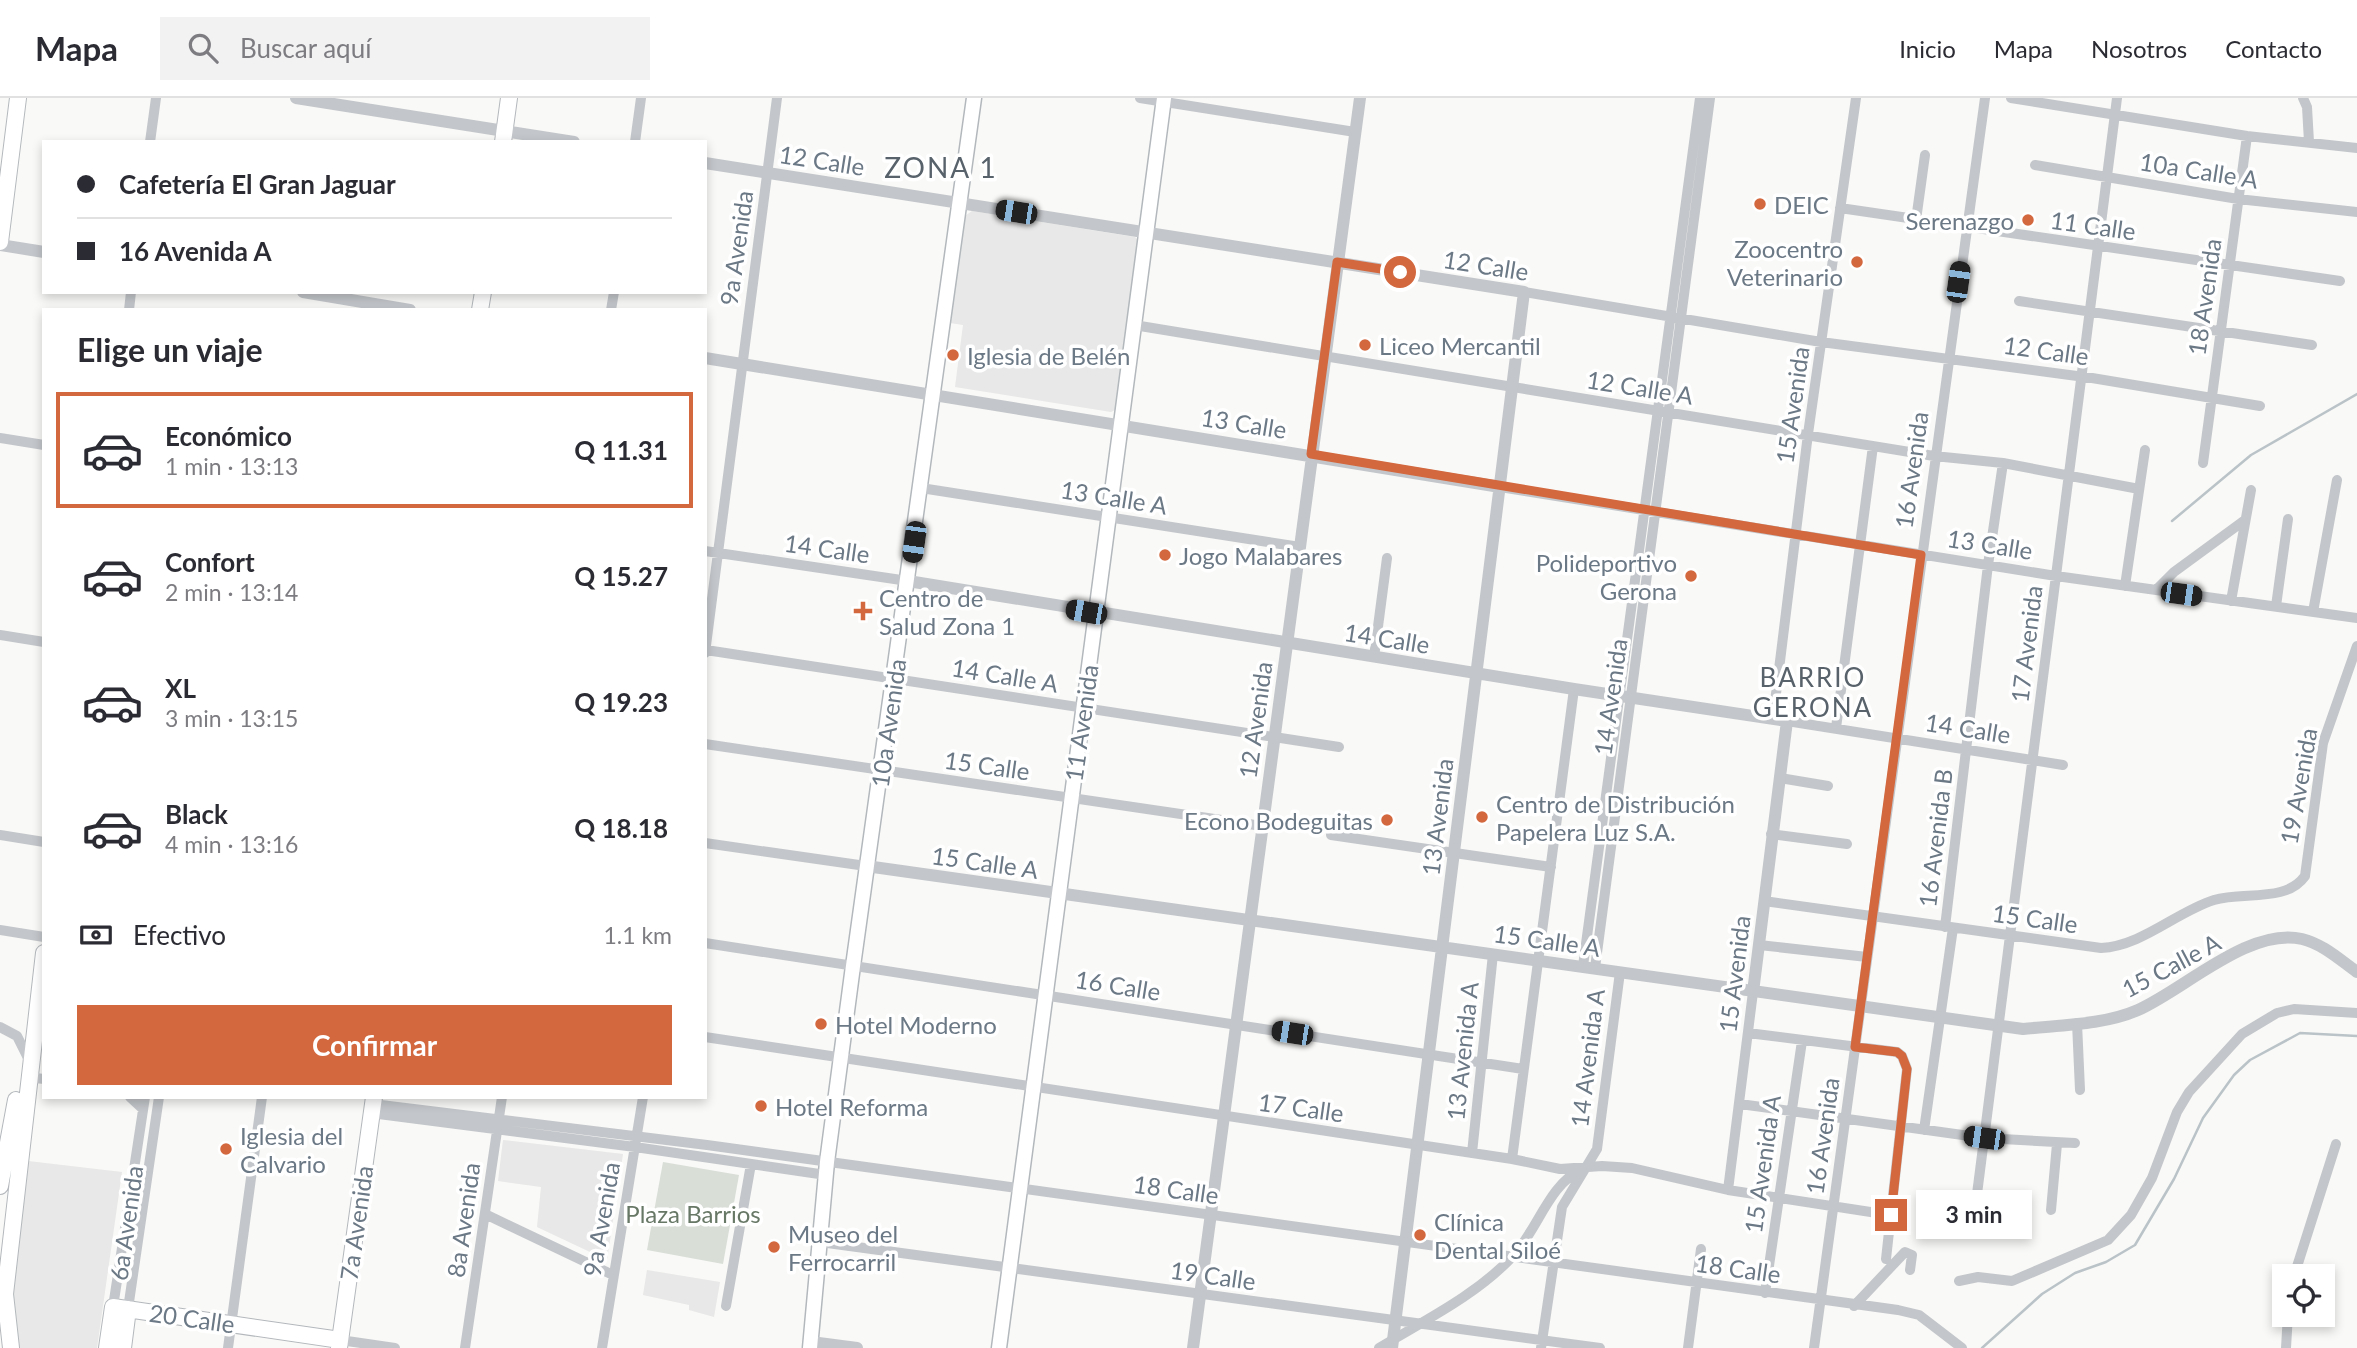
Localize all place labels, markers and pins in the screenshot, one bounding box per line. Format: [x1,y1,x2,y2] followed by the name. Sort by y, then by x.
[1774,190,1829,219] place label: DEIC
[1752,196,1768,212] marker: DEIC
[1905,206,2014,235] place label: Serenazgo
[2020,212,2036,228] marker: Serenazgo
[1727,234,1843,291] place label: Zoocentro Veterinario
[1849,254,1865,270] marker: Zoocentro Veterinario
[1379,331,1541,360] place label: Liceo Mercantil
[1357,337,1373,353] marker: Liceo Mercantil
[967,341,1130,370] place label: Iglesia de Belén
[945,347,961,363] marker: Iglesia de Belén
[1179,541,1342,570] place label: Jogo Malabares
[1157,547,1173,563] marker: Jogo Malabares
[1536,548,1677,605] place label: Polideportivo Gerona
[1683,568,1699,584] marker: Polideportivo Gerona
[879,583,1015,640] place label: Centro de Salud Zona 1
[853,601,873,621] marker: Centro de Salud Zona 1
[1496,789,1735,846] place label: Centro de Distribución Papelera Luz S.A.
[1184,806,1373,835] place label: Econo Bodeguitas
[1474,809,1490,825] marker: Centro de Distribución Papelera Luz S.A.
[1379,812,1395,828] marker: Econo Bodeguitas
[835,1010,997,1039] place label: Hotel Moderno
[813,1016,829,1032] marker: Hotel Moderno
[775,1092,928,1121] place label: Hotel Reforma
[753,1098,769,1114] marker: Hotel Reforma
[240,1121,343,1178] place label: Iglesia del Calvario
[218,1141,234,1157] marker: Iglesia del Calvario
[1434,1207,1561,1264] place label: Clínica Dental Siloé
[788,1219,898,1276] place label: Museo del Ferrocarril
[1412,1227,1428,1243] marker: Clínica Dental Siloé
[766,1239,782,1255] marker: Museo del Ferrocarril

